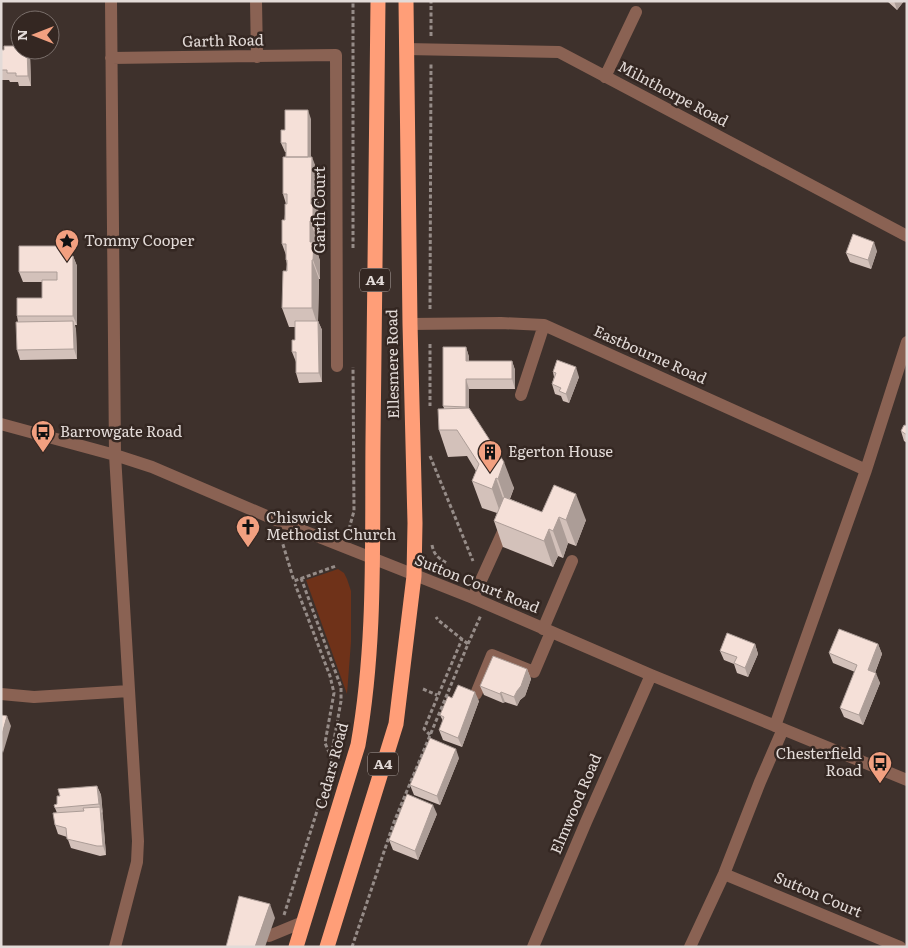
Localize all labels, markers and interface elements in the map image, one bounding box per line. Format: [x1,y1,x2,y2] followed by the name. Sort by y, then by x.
[10,10,60,60] north arrow
[182,27,264,52] street label: Garth Road
[11,29,31,41] text: N
[614,54,733,132] street label: Milnthorpe Road
[307,166,330,254] street label: Garth Court
[54,228,80,262] place icon: Tommy Cooper
[84,228,194,251] place label: Tommy Cooper
[360,268,390,292] road number: A4
[379,309,404,419] street label: Ellesmere Road
[590,318,711,389] street label: Eastbourne Road
[30,419,56,453] bus stop icon: Barrowgate Road
[60,419,182,442] place label: Barrowgate Road
[477,439,503,473] building icon: Egerton House
[508,439,613,462] place label: Egerton House
[266,505,397,545] place label: Chiswick Methodist Church
[235,514,261,548] church icon: Chiswick Methodist Church
[412,547,543,618] street label: Sutton Court Road
[308,720,353,811] street label: Cedars Road
[776,741,862,781] place label: Chesterfield Road
[543,750,606,857] street label: Elmwood Road
[867,750,893,784] bus stop icon: Chesterfield Road
[368,752,398,776] road number: A4
[771,865,866,922] street label: Sutton Court

